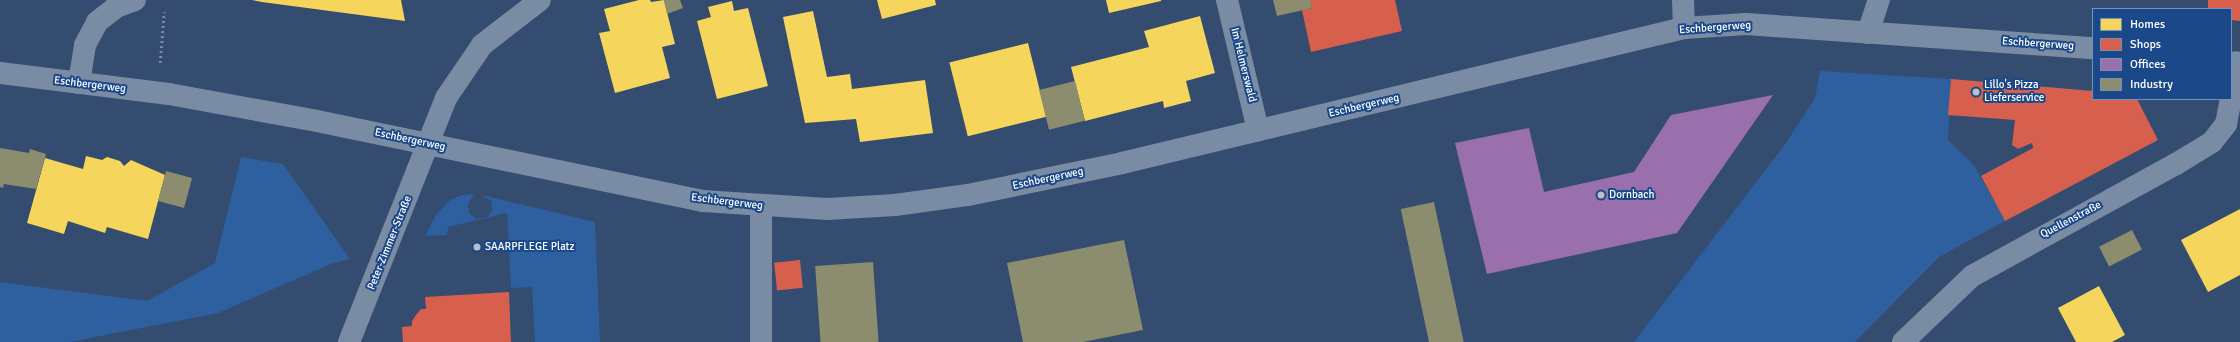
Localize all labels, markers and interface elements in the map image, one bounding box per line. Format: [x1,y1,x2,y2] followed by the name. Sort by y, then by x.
[2092,8,2232,100] legend
[2130,17,2165,32] text: Homes
[1679,19,1751,37] street label: Eschbergerweg
[1227,26,1259,104] street label: Im Helmerswald
[2002,35,2074,53] street label: Eschbergerweg
[2130,37,2161,52] text: Shops
[2130,57,2165,72] text: Offices
[53,74,127,96] street label: Eschbergerweg
[2130,77,2173,92] text: Industry
[1984,79,2044,105] place label: Lillo's Pizza Lieferservice
[1971,87,1981,97] marker: Lillo's Pizza Lieferservice
[1327,91,1401,121] street label: Eschbergerweg
[373,126,447,154] street label: Eschbergerweg
[1011,165,1085,193] street label: Eschbergerweg
[1609,188,1654,202] place label: Dornbach
[1596,190,1606,200] marker: Dornbach
[690,191,764,213] street label: Eschbergerweg
[365,194,415,292] street label: Peter-Zimmer-Straße
[2038,198,2104,242] street label: Quellenstraße
[485,240,575,254] place label: SAARPFLEGE Platz
[472,242,482,252] marker: SAARPFLEGE Platz

